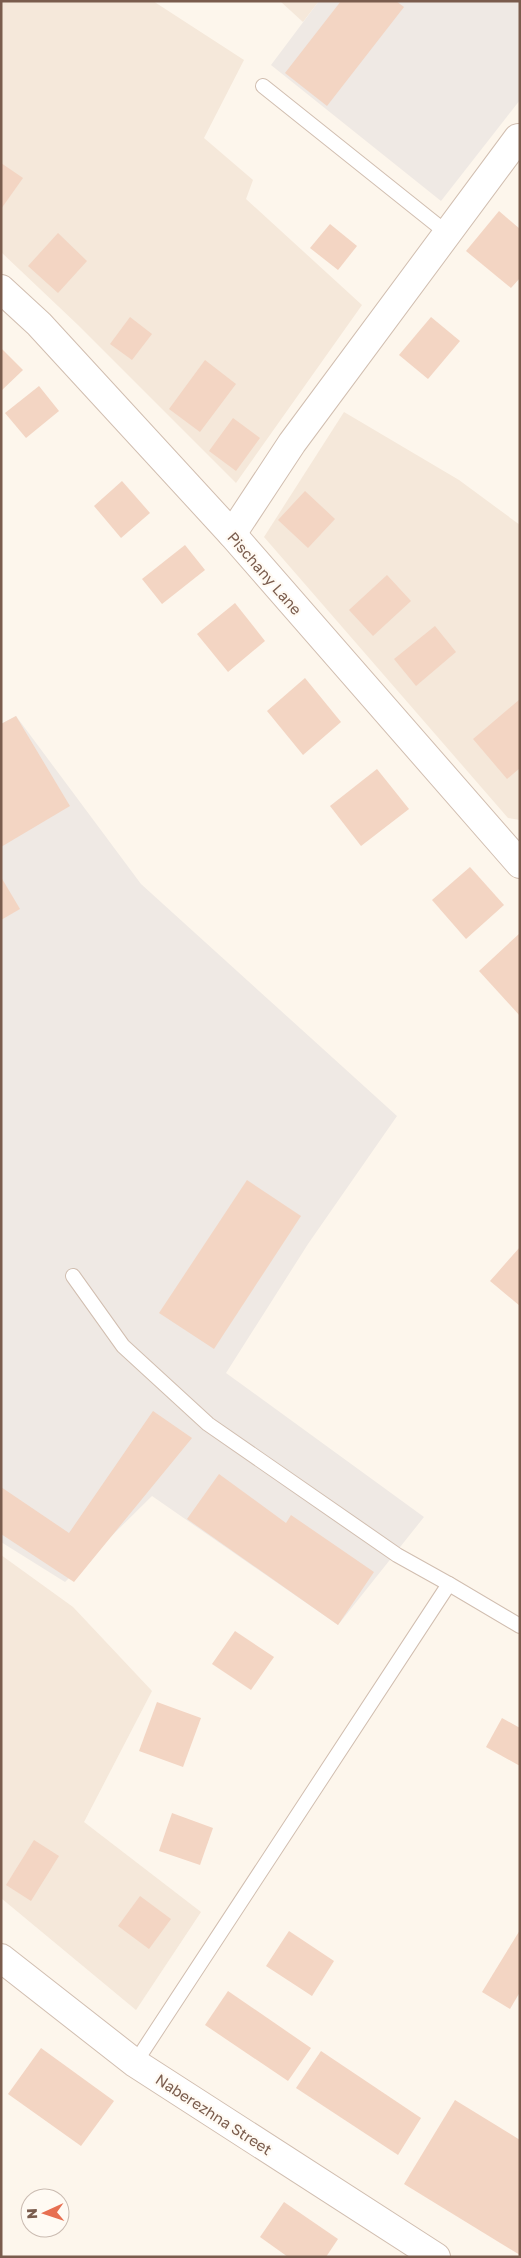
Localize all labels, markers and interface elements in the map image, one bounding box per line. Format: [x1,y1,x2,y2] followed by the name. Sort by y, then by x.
[224,528,306,618] street label: Pischany Lane
[153,2070,275,2158] street label: Naberezhna Street
[20,2188,70,2238] north arrow
[23,2208,40,2219] text: N

